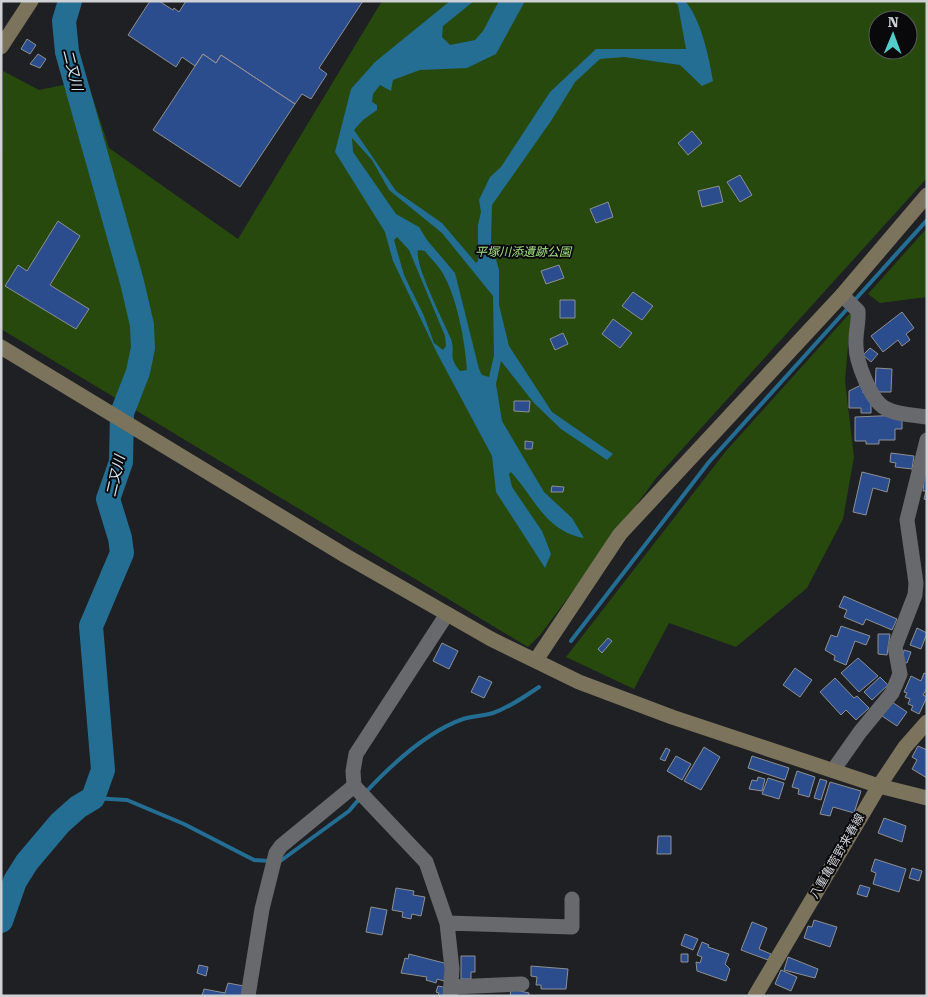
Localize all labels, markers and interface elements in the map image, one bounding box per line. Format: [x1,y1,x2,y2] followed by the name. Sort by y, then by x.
[868,10,918,60] north arrow
[888,14,899,30] text: N
[60,48,86,94] water label: 二又川
[475,245,573,259] park label: 平塚川添遺跡公園
[102,452,128,498] water label: 二又川
[807,811,867,901] street label: 八重亀菅野来春線

